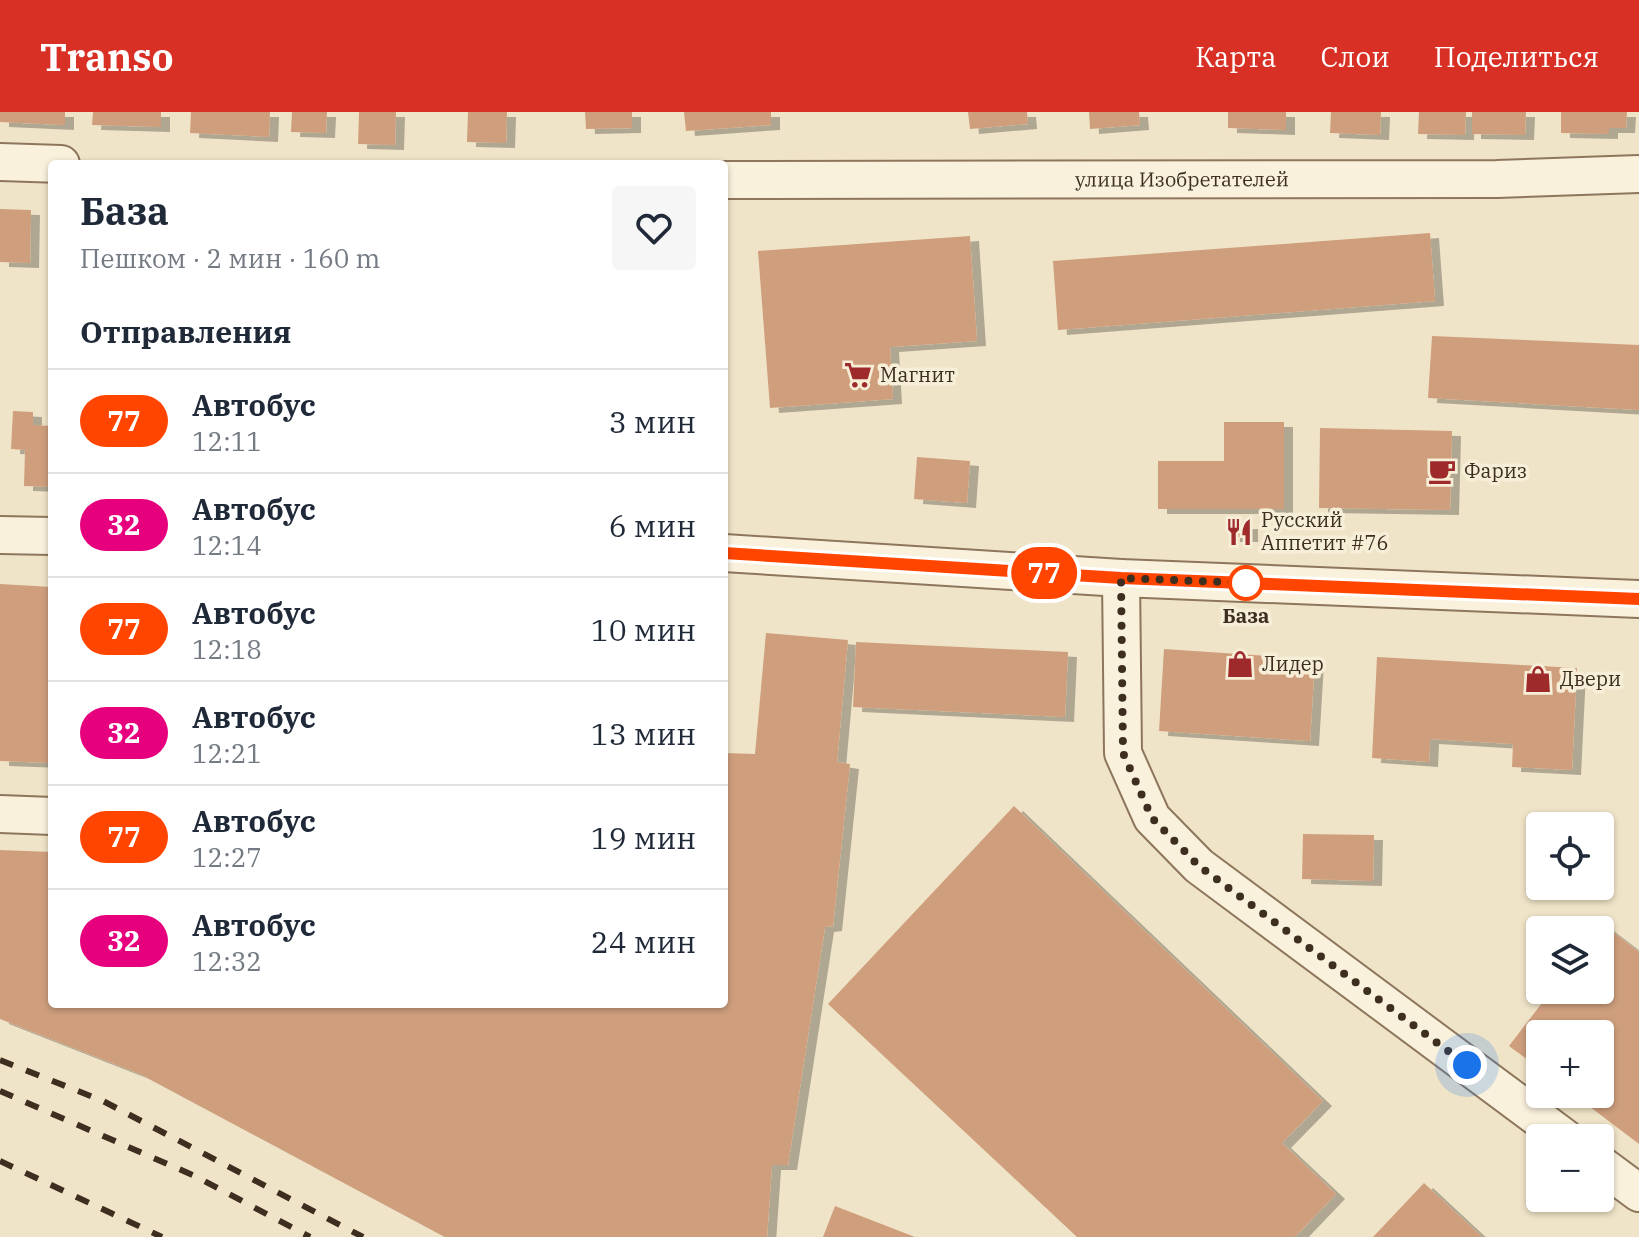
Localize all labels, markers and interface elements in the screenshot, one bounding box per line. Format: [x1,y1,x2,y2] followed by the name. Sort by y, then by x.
[40,32,174,81] text: Transo
[1195,38,1276,75] text: Карта
[1320,38,1390,75] text: Слои
[1434,38,1599,75] text: Поделиться
[1075,165,1289,193] street label: улица Изобретателей
[80,186,169,235] text: База
[612,186,696,270] button: heart
[80,241,380,275] text: Пешком · 2 мин · 160 m
[80,312,291,351] text: Отправления
[843,360,873,390] supermarket icon: Магнит
[880,361,955,388] place label: Магнит
[192,385,316,424] text: Автобус
[107,402,141,439] text: 77
[609,402,696,441] text: 3 мин
[192,424,262,458] text: 12:11
[1427,456,1457,486] cafe icon: Фариз
[1464,457,1527,484] place label: Фариз
[192,489,316,528] text: Автобус
[107,506,141,543] text: 32
[609,506,696,545] text: 6 мин
[1261,506,1389,556] place label: Русский Аппетит #76
[1224,517,1254,547] restaurant icon: Русский Аппетит #76
[192,528,262,562] text: 12:14
[1008,547,1080,599] line badge: 77
[1027,554,1061,591] text: 77
[1229,566,1263,600] marker: База
[192,593,316,632] text: Автобус
[1223,602,1269,629] place label: База
[107,610,141,647] text: 77
[591,610,696,649] text: 10 мин
[192,632,262,666] text: 12:18
[1225,649,1255,679] shop icon: Лидер
[1262,650,1324,677] place label: Лидер
[1523,664,1553,694] shop icon: Двери
[1560,665,1621,692] place label: Двери
[192,697,316,736] text: Автобус
[107,714,141,751] text: 32
[591,714,696,753] text: 13 мин
[192,736,262,770] text: 12:21
[192,801,316,840] text: Автобус
[1526,812,1614,1212] map controls
[1526,812,1614,900] button: locate
[107,818,141,855] text: 77
[591,818,696,857] text: 19 мин
[192,840,262,874] text: 12:27
[192,905,316,944] text: Автобус
[1526,916,1614,1004] button: layers
[107,922,141,959] text: 32
[591,922,696,961] text: 24 мин
[192,944,262,978] text: 12:32
[1526,1020,1614,1108] button: +
[1447,1045,1487,1085] your location
[1526,1124,1614,1212] button: −

